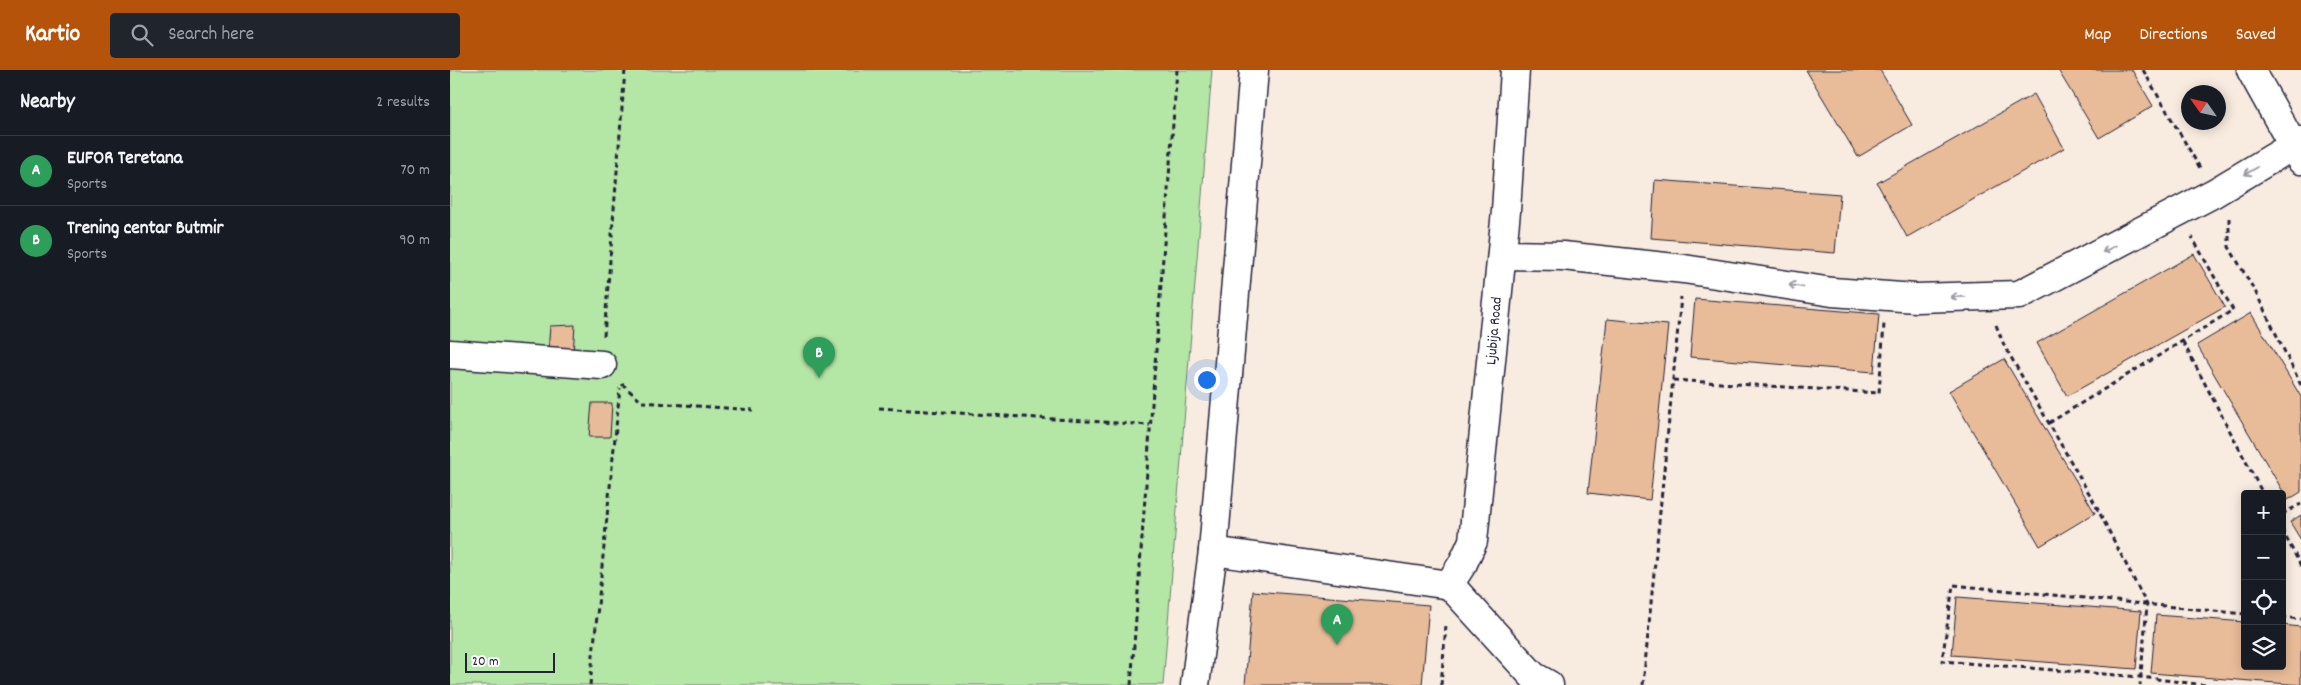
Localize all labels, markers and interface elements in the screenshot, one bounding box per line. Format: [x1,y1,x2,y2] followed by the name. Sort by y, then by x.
[110,13,460,58] search box
[25,18,80,52] text: Kartio
[128,21,156,49] icon: search
[168,22,254,49] text: Search here
[2084,23,2111,48] text: Map
[2139,23,2208,48] text: Directions
[2236,23,2276,48] text: Saved
[2181,85,2226,130] north arrow
[20,88,75,118] text: Nearby
[376,91,430,114] text: 2 results
[67,146,183,173] text: EUFOR Teretana
[32,159,40,182] text: A
[400,159,430,182] text: 70 m
[2244,166,2259,176] one-way arrow
[67,173,107,196] text: Sports
[67,216,224,243] text: Trening centar Butmir
[32,229,40,252] text: B
[399,229,430,252] text: 90 m
[67,243,107,266] text: Sports
[2102,245,2117,254] one-way arrow
[1788,280,1804,290] one-way arrow
[1950,292,1966,302] one-way arrow
[1481,296,1509,366] street label: Ljubija Road
[803,337,835,378] pin: B
[1194,367,1220,393] your location
[2241,490,2286,670] map controls
[2241,490,2286,535] button: +
[2241,535,2286,580] button: −
[2241,580,2286,625] button: locate
[1321,604,1353,645] pin: A
[2241,625,2286,670] button: layers
[465,650,555,673] scale bar
[472,652,499,672] text: 20 m

